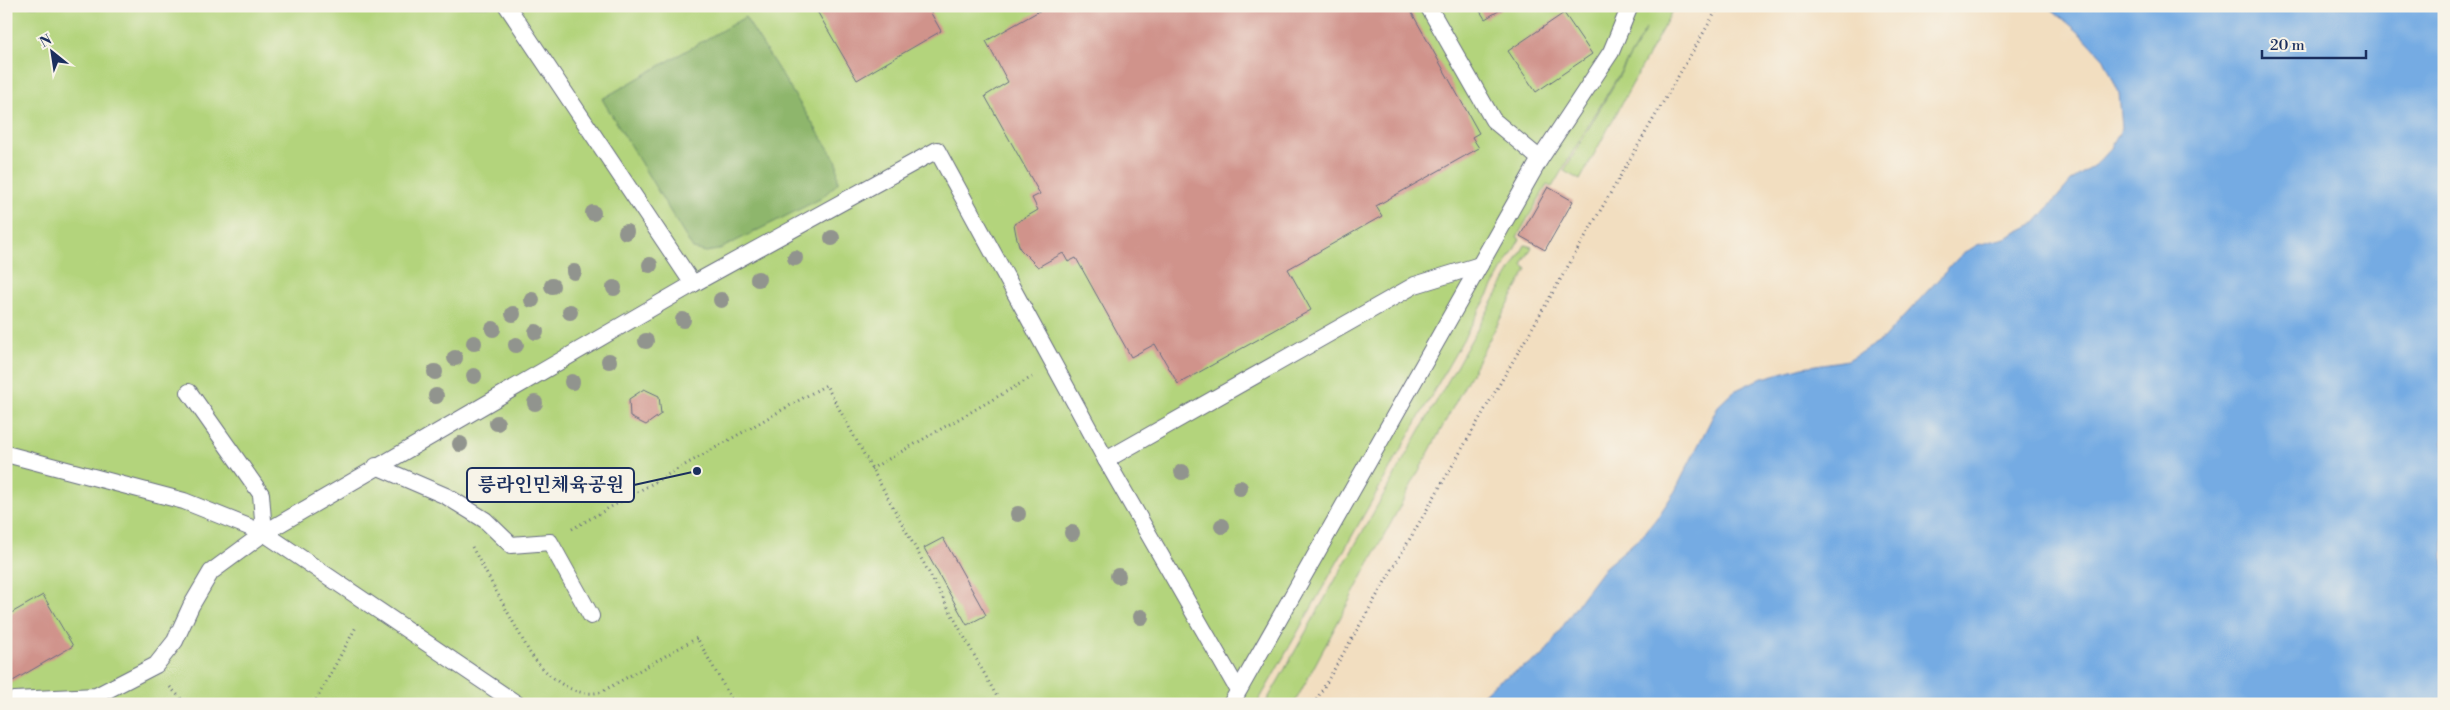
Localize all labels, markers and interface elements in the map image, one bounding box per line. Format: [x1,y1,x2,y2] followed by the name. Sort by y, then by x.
[28,28,78,78] north arrow
[2262,28,2366,60] scale bar
[37,31,55,52] text: N
[2270,36,2305,55] text: 20 m
[467,468,634,502] callout: 릉라인민체육공원
[478,473,624,497] text: 릉라인민체육공원

